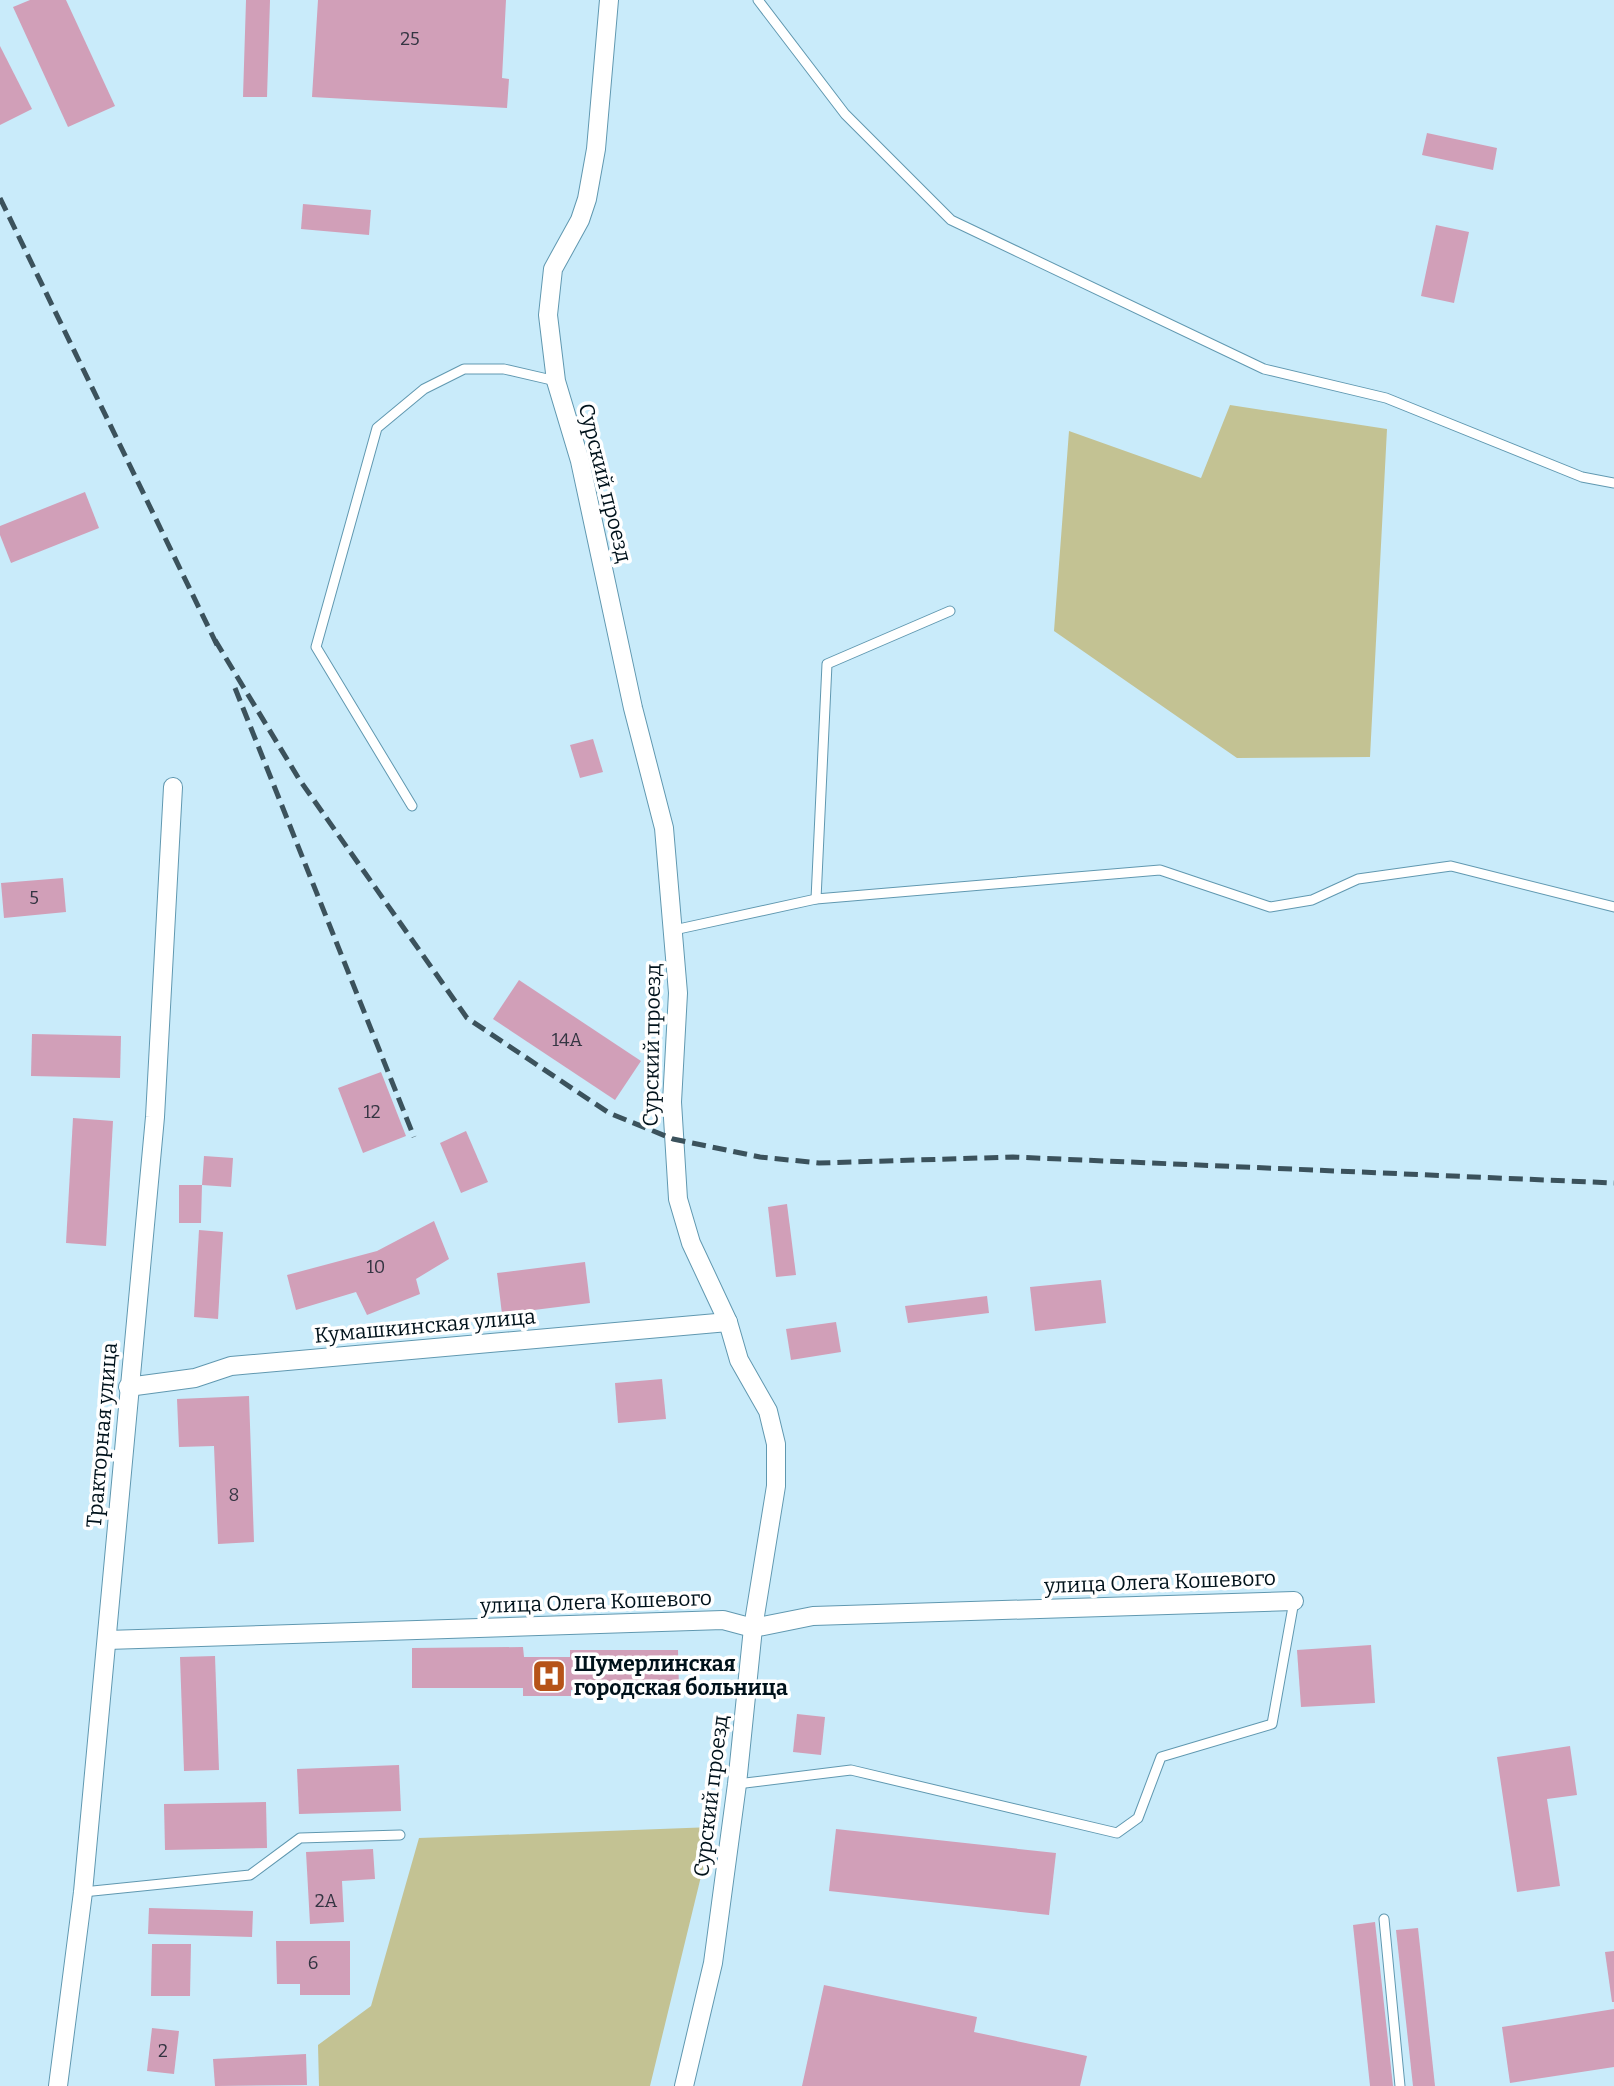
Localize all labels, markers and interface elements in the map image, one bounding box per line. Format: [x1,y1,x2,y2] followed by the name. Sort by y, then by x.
[400,28,420,50] house number: 25
[573,401,637,566] street label: Сурский проезд
[29,887,39,909] house number: 5
[638,963,666,1127] street label: Сурский проезд
[552,1029,583,1051] house number: 14А
[363,1101,381,1123] house number: 12
[367,1256,385,1278] house number: 10
[313,1303,537,1349] street label: Кумашкинская улица
[81,1341,123,1529] street label: Тракторная улица
[229,1484,239,1506] house number: 8
[1043,1565,1276,1599] street label: улица Олега Кошевого
[479,1585,712,1619] street label: улица Олега Кошевого
[574,1651,788,1701] place label: Шумерлинская городская больница
[530,1657,568,1695] hospital icon: Шумерлинская городская больница
[688,1713,734,1879] street label: Сурский проезд
[315,1890,338,1912] house number: 2А
[308,1952,318,1974] house number: 6
[158,2040,168,2062] house number: 2

